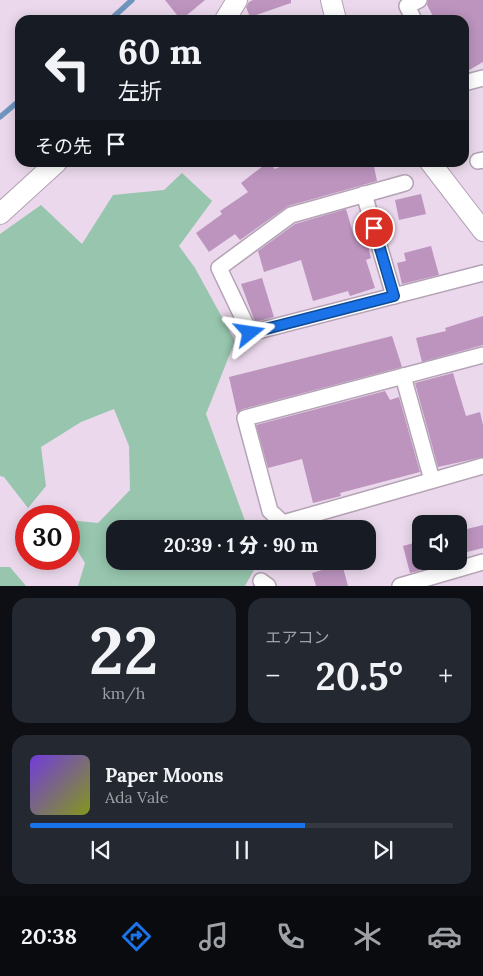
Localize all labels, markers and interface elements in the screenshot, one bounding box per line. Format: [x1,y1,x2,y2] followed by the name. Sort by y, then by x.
[118,29,202,74] text: 60 m
[35,35,100,100] icon: left
[118,77,162,105] text: 左折
[102,130,130,158] icon: arrive
[35,134,92,158] text: その先
[353,207,395,249] pin
[360,214,388,242] icon: arrive
[223,306,275,358] position arrow
[15,505,80,570] speed limit sign: 30
[412,515,467,570] map controls
[412,515,467,570] button: sound
[164,533,318,557] text: 20:39 · 1 分 · 90 m
[89,609,158,692] text: 22
[266,627,330,647] text: エアコン
[315,652,403,700] text: 20.5°
[266,658,280,694] text: −
[438,658,453,694] text: +
[102,683,145,703] text: km/h
[105,763,224,787] text: Paper Moons
[105,787,168,807] text: Ada Vale
[87,836,115,864] icon: previous
[228,836,256,864] icon: pause
[369,836,397,864] icon: next
[119,919,154,954] icon: directions
[196,919,231,954] icon: music
[273,919,308,954] icon: phone
[350,919,385,954] icon: climate
[427,919,462,954] icon: car
[21,922,77,950] text: 20:38

